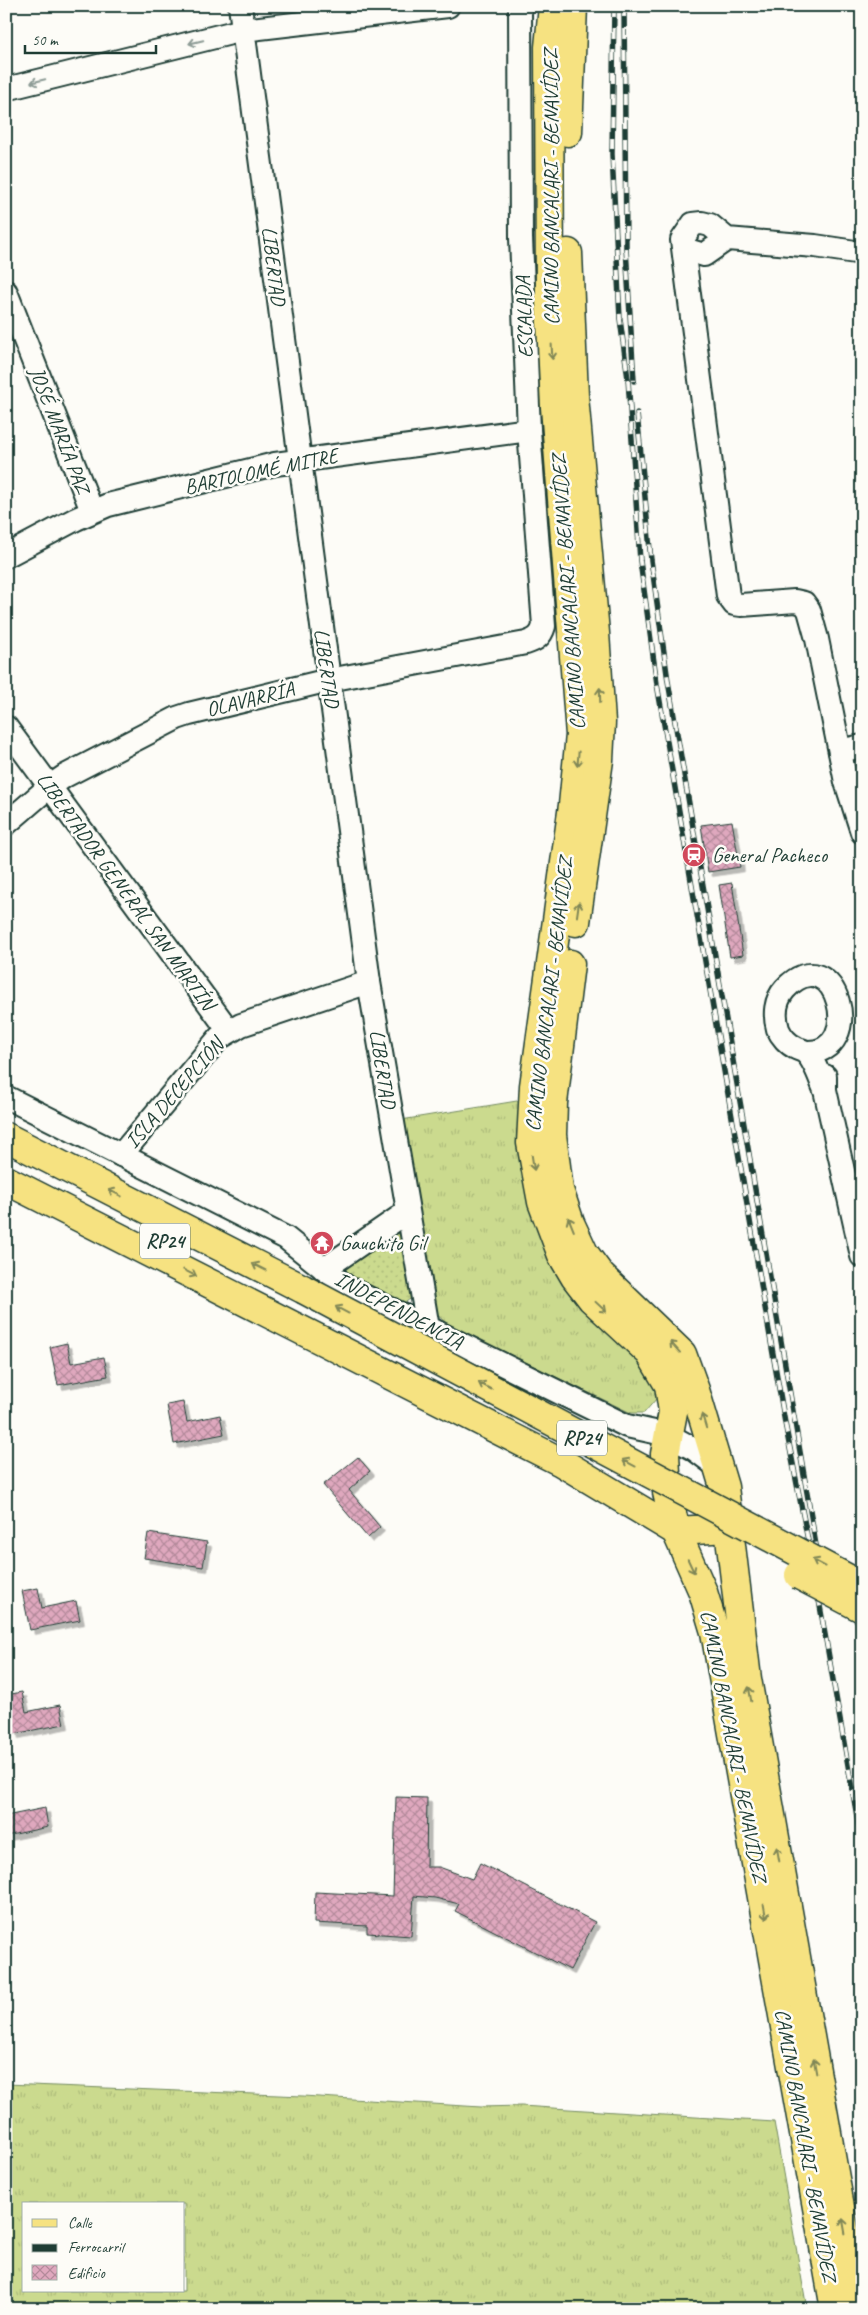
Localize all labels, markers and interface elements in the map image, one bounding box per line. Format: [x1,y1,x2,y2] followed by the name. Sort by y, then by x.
[25,22,156,54] scale bar
[32,31,59,50] text: 50 m
[188,38,204,47] one-way arrow
[538,46,564,325] street label: CAMINO BANCALARI - BENAVÍDEZ
[30,77,46,86] one-way arrow
[256,225,292,309] street label: LIBERTAD
[510,274,538,358] street label: ESCALADA
[547,344,557,360] one-way arrow
[24,362,97,500] street label: JOSÉ MARÍA PAZ
[182,442,343,500] street label: BARTOLOMÉ MITRE
[545,450,591,731] street label: CAMINO BANCALARI - BENAVÍDEZ
[309,627,346,711] street label: LIBERTAD
[203,675,298,722] street label: OLAVARRÍA
[595,687,604,703] one-way arrow
[573,750,583,766] one-way arrow
[31,767,223,1018] street label: LIBERTADOR GENERAL SAN MARTÍN
[681,842,707,868] station icon: General Pacheco
[712,842,829,868] place label: General Pacheco
[519,852,579,1133] street label: CAMINO BANCALARI - BENAVÍDEZ
[573,901,583,917] one-way arrow
[364,1028,402,1112] street label: LIBERTAD
[119,1030,231,1153] street label: ISLA DECEPCIÓN
[529,1155,539,1171] one-way arrow
[108,1188,123,1197] one-way arrow
[566,1217,575,1233] one-way arrow
[140,1224,190,1258] road number: RP24
[309,1230,335,1256] temple icon: Gauchito Gil
[340,1230,429,1256] place label: Gauchito Gil
[252,1262,267,1272] one-way arrow
[330,1265,468,1355] street label: INDEPENDENCIA
[182,1269,197,1278] one-way arrow
[595,1301,608,1313] one-way arrow
[335,1305,350,1314] one-way arrow
[669,1340,681,1353] one-way arrow
[478,1381,493,1391] one-way arrow
[699,1414,708,1430] one-way arrow
[557,1420,607,1456] road number: RP24
[622,1457,637,1467] one-way arrow
[687,1558,696,1573] one-way arrow
[812,1558,826,1568] one-way arrow
[695,1608,774,1887] street label: CAMINO BANCALARI - BENAVÍDEZ
[745,1687,755,1703] one-way arrow
[773,1847,783,1863] one-way arrow
[760,1904,770,1920] one-way arrow
[769,2007,843,2286] street label: CAMINO BANCALARI - BENAVÍDEZ
[810,2059,820,2075] one-way arrow
[22,2202,185,2292] legend
[68,2214,93,2233] text: Calle
[838,2219,848,2235] one-way arrow
[68,2238,126,2257] text: Ferrocarril
[68,2264,106,2283] text: Edificio

